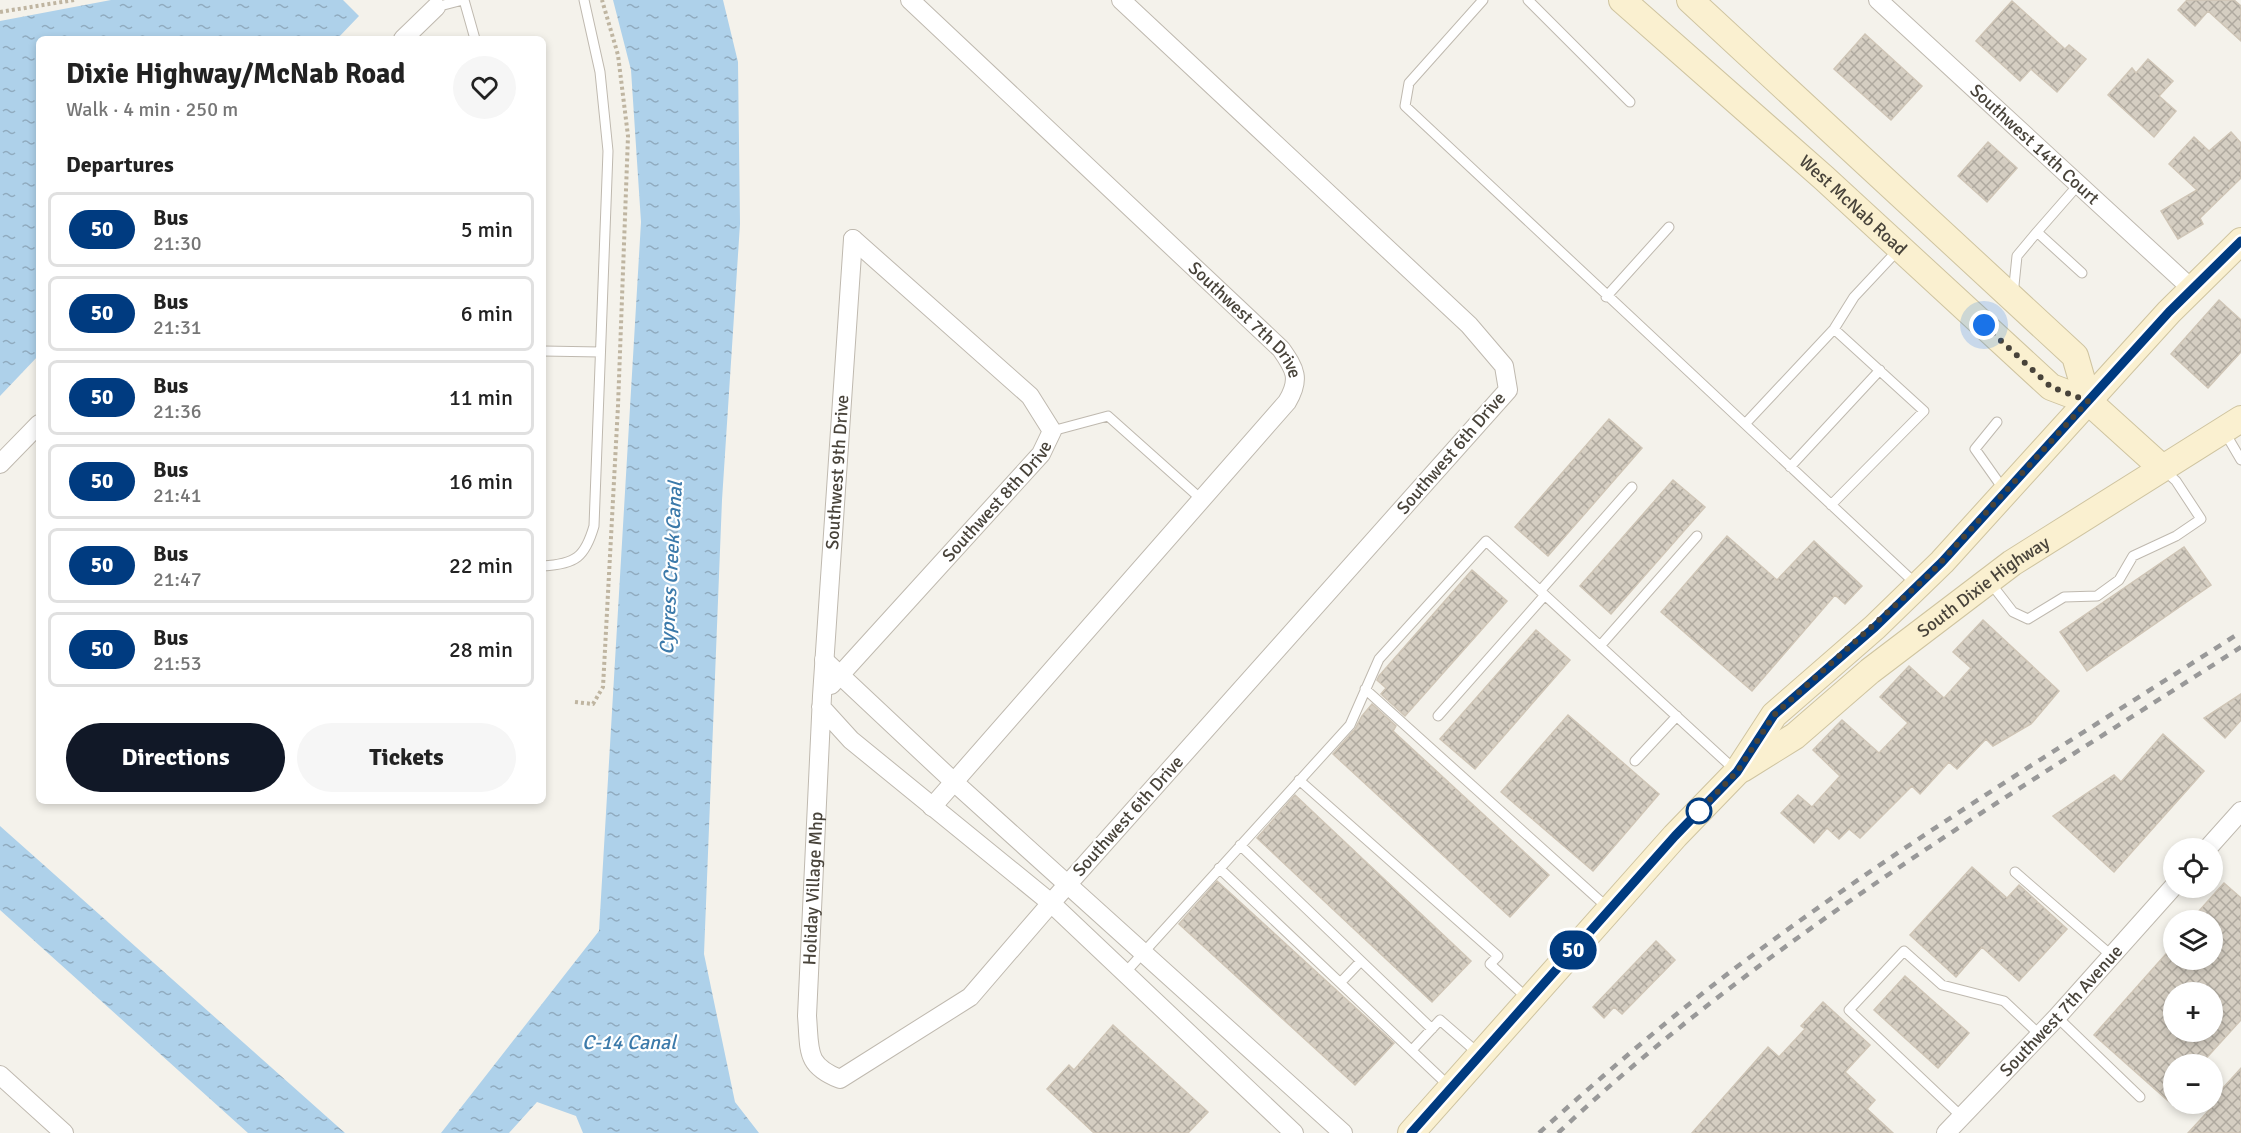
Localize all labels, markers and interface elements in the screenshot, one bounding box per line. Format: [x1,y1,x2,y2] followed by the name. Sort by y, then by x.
[453,56,516,119] button: heart
[66,57,405,91] text: Dixie Highway/McNab Road
[1966,79,2104,209] street label: Southwest 14th Court
[66,97,238,122] text: Walk · 4 min · 250 m
[1795,150,1912,260] street label: West McNab Road
[66,151,174,178] text: Departures
[153,204,188,231] text: Bus
[91,216,113,242] text: 50
[461,216,513,243] text: 5 min
[153,231,202,256] text: 21:30
[1184,257,1306,380] street label: Southwest 7th Drive
[153,288,188,315] text: Bus
[91,300,113,326] text: 50
[461,300,513,327] text: 6 min
[1969,310,1999,340] your location
[153,315,202,340] text: 21:31
[153,372,188,399] text: Bus
[91,384,113,410] text: 50
[449,384,513,411] text: 11 min
[1392,387,1510,519] street label: Southwest 6th Drive
[821,394,853,550] street label: Southwest 9th Drive
[153,399,202,424] text: 21:36
[937,437,1057,566] street label: Southwest 8th Drive
[153,456,188,483] text: Bus
[91,468,113,494] text: 50
[449,468,513,495] text: 16 min
[654,479,688,655] water label: Cypress Creek Canal
[153,483,202,508] text: 21:41
[1913,531,2054,642] street label: South Dixie Highway
[153,540,188,567] text: Bus
[91,552,113,578] text: 50
[449,552,513,579] text: 22 min
[153,567,202,592] text: 21:47
[153,624,188,651] text: Bus
[91,636,113,662] text: 50
[449,636,513,663] text: 28 min
[153,651,202,676] text: 21:53
[66,723,285,792] button: Directions
[297,723,516,792] button: Tickets
[1068,751,1188,881] street label: Southwest 6th Drive
[1686,798,1712,824] unlabelled marker
[798,811,828,966] street label: Holiday Village Mhp
[2163,838,2223,1114] map controls
[2163,838,2223,898] button: locate
[2163,910,2223,970] button: layers
[1546,930,1600,970] line badge: 50
[1562,937,1584,963] text: 50
[1995,940,2127,1081] street label: Southwest 7th Avenue
[2163,982,2223,1042] button: +
[582,1030,678,1055] water label: C-14 Canal
[2163,1054,2223,1114] button: −

